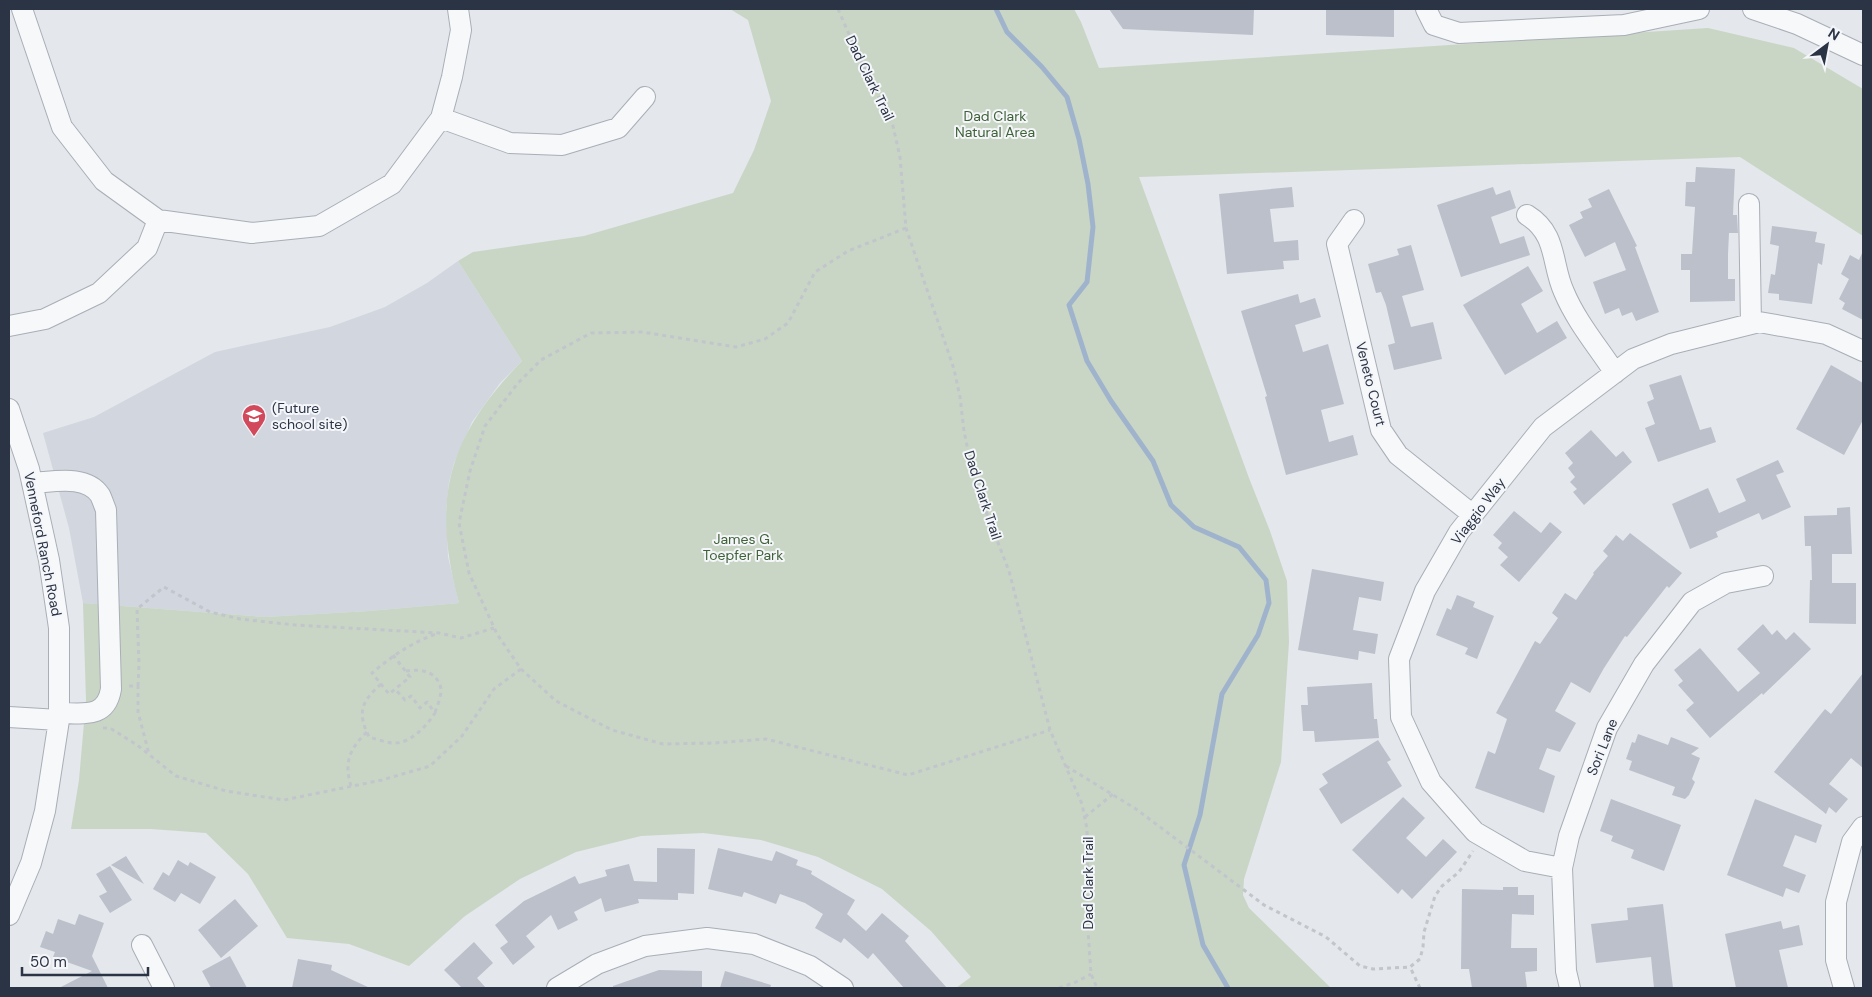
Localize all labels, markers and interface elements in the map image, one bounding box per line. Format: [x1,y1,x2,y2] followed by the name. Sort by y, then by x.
[1802,20,1852,70] north arrow
[1825,24,1843,44] text: N
[842,32,898,124] street label: Dad Clark Trail
[955,107,1035,141] park label: Dad Clark Natural Area
[1352,340,1390,428] street label: Veneto Court
[272,399,347,433] place label: (Future school site)
[241,403,267,437] school or university icon: (Future school site)
[960,448,1006,542] street label: Dad Clark Trail
[20,470,66,618] street label: Venneford Ranch Road
[1447,474,1509,548] street label: Viaggio Way
[703,530,783,564] park label: James G. Toepfer Park
[1582,716,1622,778] street label: Sori Lane
[1079,837,1097,929] street label: Dad Clark Trail
[22,944,149,976] scale bar
[30,952,67,972] text: 50 m

